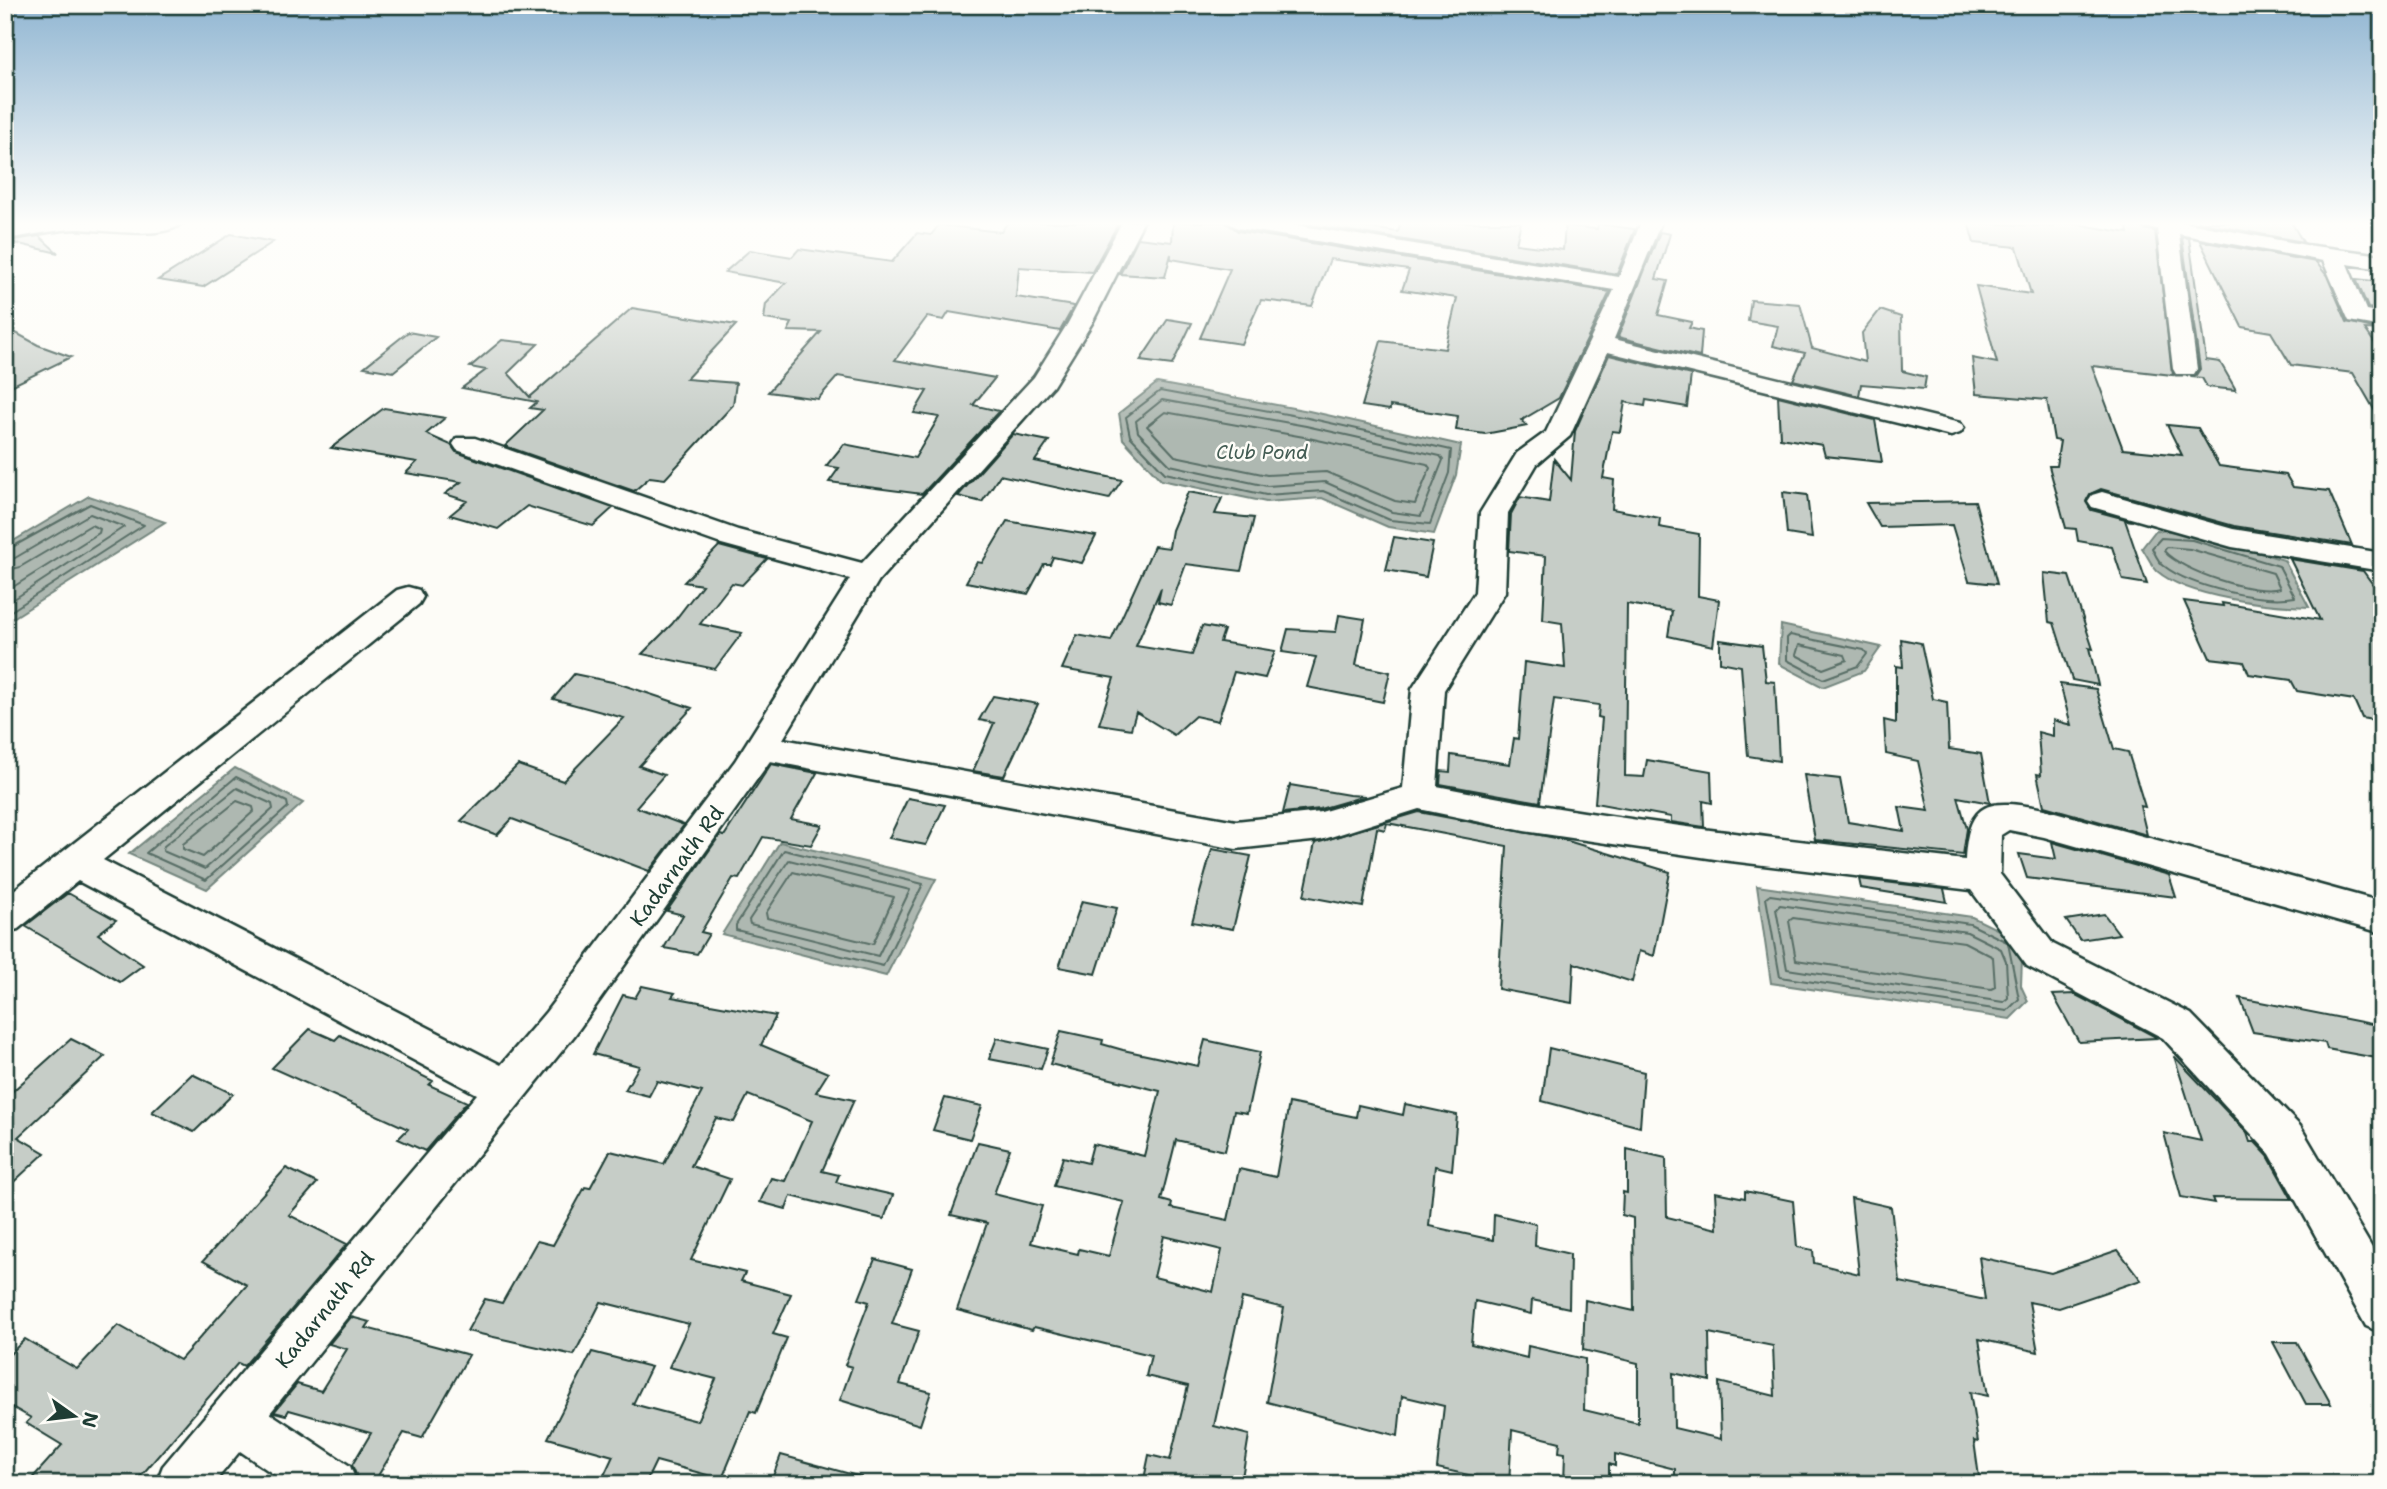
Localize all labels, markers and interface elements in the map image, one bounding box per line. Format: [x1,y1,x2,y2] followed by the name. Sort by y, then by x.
[1216,440,1308,465] water label: Club Pond
[624,800,730,932] street label: Kadarnath Rd
[269,1246,381,1374] street label: Kadarnath Rd
[38,1380,108,1450] north arrow
[76,1410,104,1430] text: N

